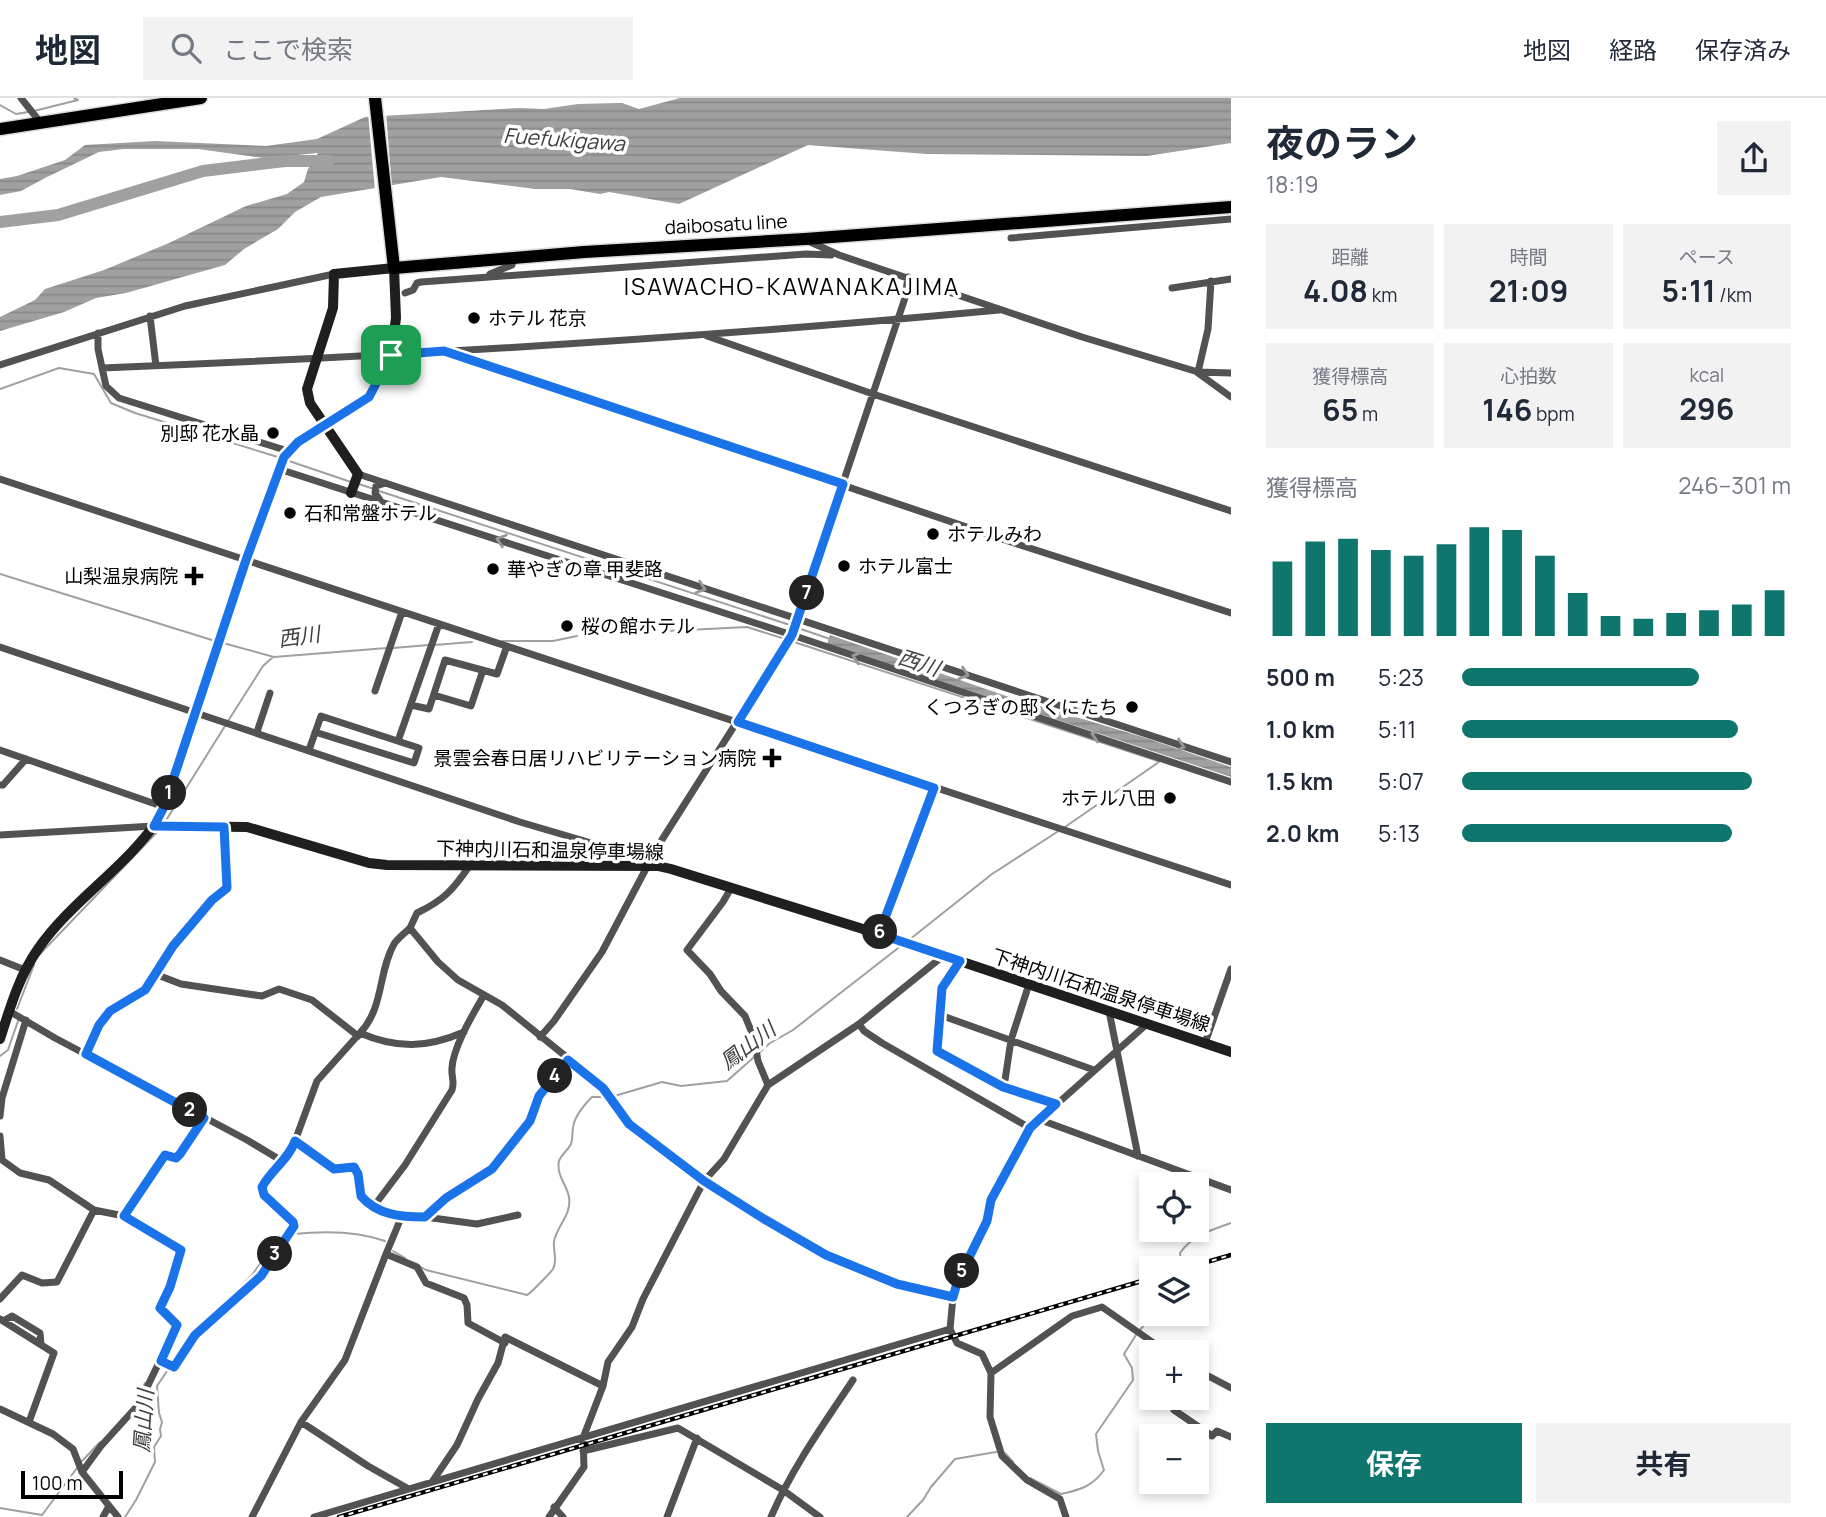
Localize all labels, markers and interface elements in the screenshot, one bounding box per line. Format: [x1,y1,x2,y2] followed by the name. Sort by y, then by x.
[143,17,633,80] search box
[35,27,101,72] text: 地図
[167,29,205,67] icon: search
[223,31,353,67] text: ここで検索
[1523,33,1571,66] text: 地図
[1609,33,1657,66] text: 経路
[1695,33,1791,66] text: 保存済み
[1266,116,1418,168] text: 夜のラン
[503,121,627,157] water label: Fuefukigawa
[1717,121,1791,195] button: share
[1266,168,1318,200] text: 18:19
[664,208,788,240] street label: daibosatu line
[1331,244,1369,270] text: 距離
[1509,244,1548,270] text: 時間
[1679,244,1735,270] text: ペース
[624,270,960,302] district label: ISAWACHO-KAWANAKAJIMA
[1303,270,1368,311] text: 4.08
[1489,270,1568,311] text: 21:09
[1661,270,1716,311] text: 5:11
[1368,282,1397,308] text: km
[1716,282,1752,308] text: /km
[488,305,587,331] place label: ホテル 花京
[466,310,482,326] marker: ホテル 花京
[361,325,421,385] pin
[372,336,410,374] icon: arrive
[1689,362,1724,388] text: kcal
[1312,363,1388,389] text: 獲得標高
[1500,363,1557,389] text: 心拍数
[1679,388,1734,429] text: 296
[1322,389,1358,430] text: 65
[1482,389,1532,430] text: 146
[1358,401,1378,427] text: m
[1532,401,1575,427] text: bpm
[160,420,259,446] place label: 別邸 花水晶
[265,425,281,441] marker: 別邸 花水晶
[1678,469,1791,501] text: 246–301 m
[1266,471,1358,503] text: 獲得標高
[304,500,437,526] place label: 石和常盤ホテル
[282,505,298,521] marker: 石和常盤ホテル
[947,521,1042,547] place label: ホテルみわ
[925,526,941,542] marker: ホテルみわ
[495,534,507,549] one-way arrow
[858,553,953,579] place label: ホテル富士
[507,556,663,582] place label: 華やぎの章 甲斐路
[836,558,852,574] marker: ホテル富士
[485,561,501,577] marker: 華やぎの章 甲斐路
[64,563,178,589] place label: 山梨温泉病院
[184,566,204,586] marker: 山梨温泉病院
[790,575,824,610] pin: 7
[801,579,812,605] text: 7
[695,580,707,594] one-way arrow
[581,613,695,639] place label: 桜の館ホテル
[559,618,575,634] marker: 桜の館ホテル
[276,619,324,653] water label: 西川
[895,642,946,682] water label: 西川
[851,651,863,666] one-way arrow
[1266,661,1335,693] text: 500 m
[1378,661,1424,693] text: 5:23
[958,666,970,680] one-way arrow
[924,694,1118,720] place label: くつろぎの邸 くにたち
[1124,699,1140,715] marker: くつろぎの邸 くにたち
[1266,713,1335,745] text: 1.0 km
[1378,713,1416,745] text: 5:11
[1091,729,1103,744] one-way arrow
[1174,737,1186,752] one-way arrow
[433,745,756,771] place label: 景雲会春日居リハビリテーション病院
[762,748,782,768] marker: 景雲会春日居リハビリテーション病院
[1266,765,1333,797] text: 1.5 km
[1378,765,1424,797] text: 5:07
[152,776,186,810] pin: 1
[164,779,173,805] text: 1
[1061,785,1156,811] place label: ホテル八田
[1162,790,1178,806] marker: ホテル八田
[1266,817,1339,849] text: 2.0 km
[1378,817,1420,849] text: 5:13
[436,835,664,865] street label: 下神内川石和温泉停車場線
[862,914,898,950] pin: 6
[874,918,885,944] text: 6
[989,942,1213,1038] street label: 下神内川石和温泉停車場線
[714,1014,783,1075] water label: 鳳山川
[538,1058,572,1094] pin: 4
[549,1062,560,1088] text: 4
[172,1093,208,1128] pin: 2
[184,1096,195,1122] text: 2
[1139,1172,1209,1494] map controls
[1139,1172,1209,1242] button: locate
[258,1236,292,1272] pin: 3
[269,1240,280,1266] text: 3
[944,1254,979,1288] pin: 5
[1139,1256,1209,1326] button: layers
[956,1257,967,1283] text: 5
[1139,1340,1209,1410] button: +
[127,1387,159,1453] water label: 鳳山川
[1266,1423,1522,1503] button: 保存
[1536,1423,1791,1503] button: 共有
[1139,1424,1209,1494] button: −
[21,1468,122,1500] scale bar
[32,1470,83,1496] text: 100 m

